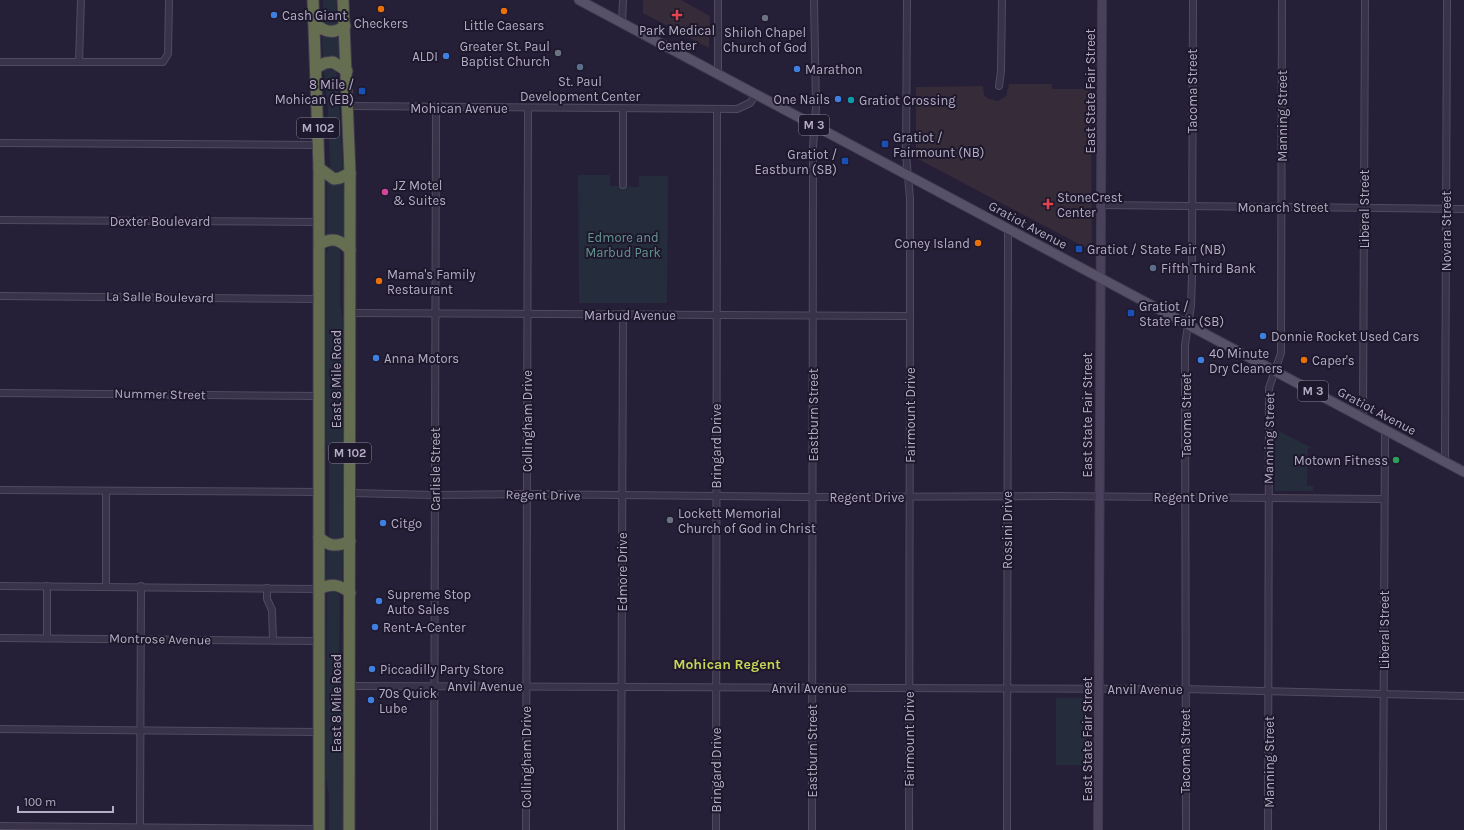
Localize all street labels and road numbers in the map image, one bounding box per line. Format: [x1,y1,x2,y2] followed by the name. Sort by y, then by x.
[1083,28,1098,153] street label: East State Fair Street
[1185,49,1200,133] street label: Tacoma Street
[1275,70,1290,162] street label: Manning Street
[410,101,508,116] street label: Mohican Avenue
[799,115,829,135] road number: M 3
[297,118,339,138] road number: M 102
[1357,170,1372,248] street label: Liberal Street
[1439,191,1454,271] street label: Novara Street
[986,198,1070,252] street label: Gratiot Avenue
[1237,200,1329,215] street label: Monarch Street
[110,214,210,229] street label: Dexter Boulevard
[106,289,214,305] street label: La Salle Boulevard
[584,308,676,323] street label: Marbud Avenue
[329,330,344,428] street label: East 8 Mile Road
[1080,352,1095,477] street label: East State Fair Street
[903,367,918,463] street label: Fairmount Drive
[806,368,821,462] street label: Eastburn Street
[520,370,535,472] street label: Collingham Drive
[1179,373,1194,457] street label: Tacoma Street
[1298,381,1328,401] road number: M 3
[1335,384,1419,438] street label: Gratiot Avenue
[114,386,206,402] street label: Nummer Street
[1261,392,1277,484] street label: Manning Street
[709,403,724,488] street label: Bringard Drive
[428,427,443,511] street label: Carlisle Street
[329,443,371,463] road number: M 102
[505,487,581,503] street label: Regent Drive
[830,490,905,505] street label: Regent Drive
[1154,490,1229,505] street label: Regent Drive
[1000,491,1015,569] street label: Rossini Drive
[615,532,630,612] street label: Edmore Drive
[1377,591,1392,669] street label: Liberal Street
[109,631,211,647] street label: Montrose Avenue
[329,654,344,752] street label: East 8 Mile Road
[1080,676,1095,801] street label: East State Fair Street
[447,679,523,694] street label: Anvil Avenue
[771,681,847,696] street label: Anvil Avenue
[1107,682,1183,697] street label: Anvil Avenue
[902,691,917,787] street label: Fairmount Drive
[805,704,820,798] street label: Eastburn Street
[519,706,534,808] street label: Collingham Drive
[1178,709,1193,793] street label: Tacoma Street
[1262,716,1277,808] street label: Manning Street
[709,727,724,812] street label: Bringard Drive

